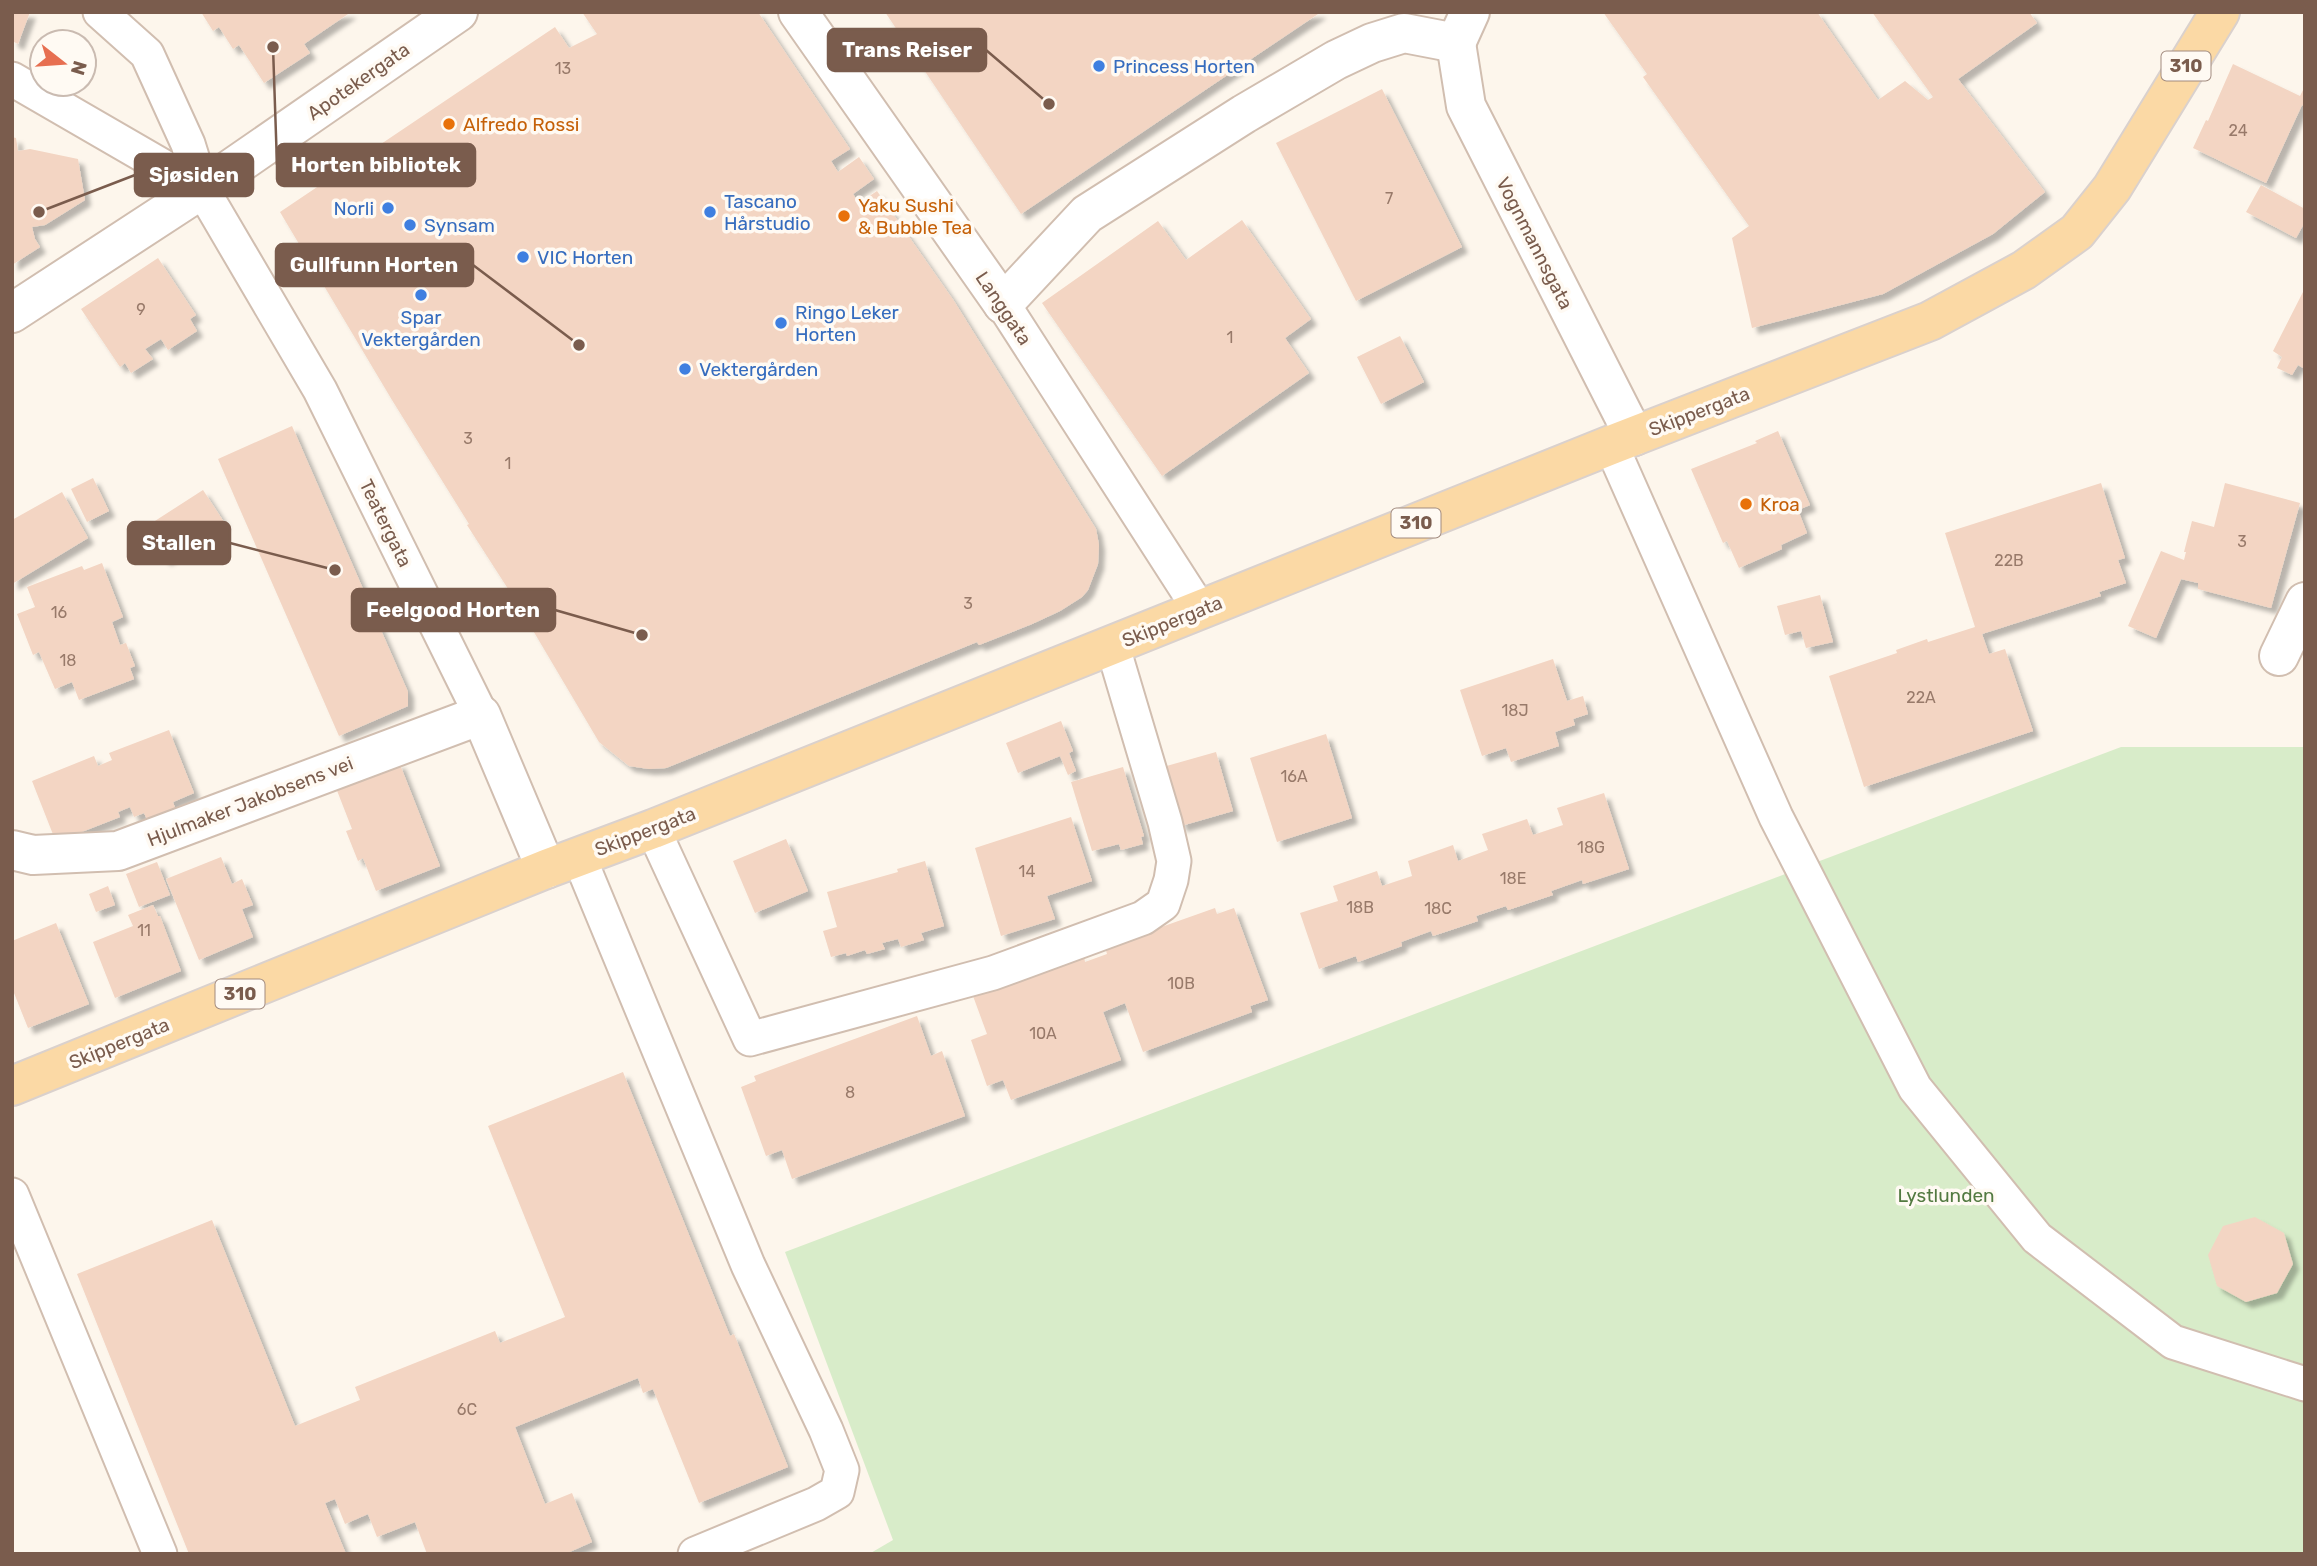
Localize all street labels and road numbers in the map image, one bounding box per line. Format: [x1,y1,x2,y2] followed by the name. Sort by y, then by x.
[303,38,414,125] street label: Apotekergata
[2162,52,2210,80] road number: 310
[1491,173,1578,313] street label: Vognmannsgata
[971,267,1037,349] street label: Langgata
[1645,382,1753,441] street label: Skippergata
[354,475,417,571] street label: Teatergata
[1392,508,1440,538] road number: 310
[1119,591,1226,652] street label: Skippergata
[144,752,356,851] street label: Hjulmaker Jakobsens vei
[591,802,699,861] street label: Skippergata
[216,979,264,1009] road number: 310
[66,1013,173,1074] street label: Skippergata

